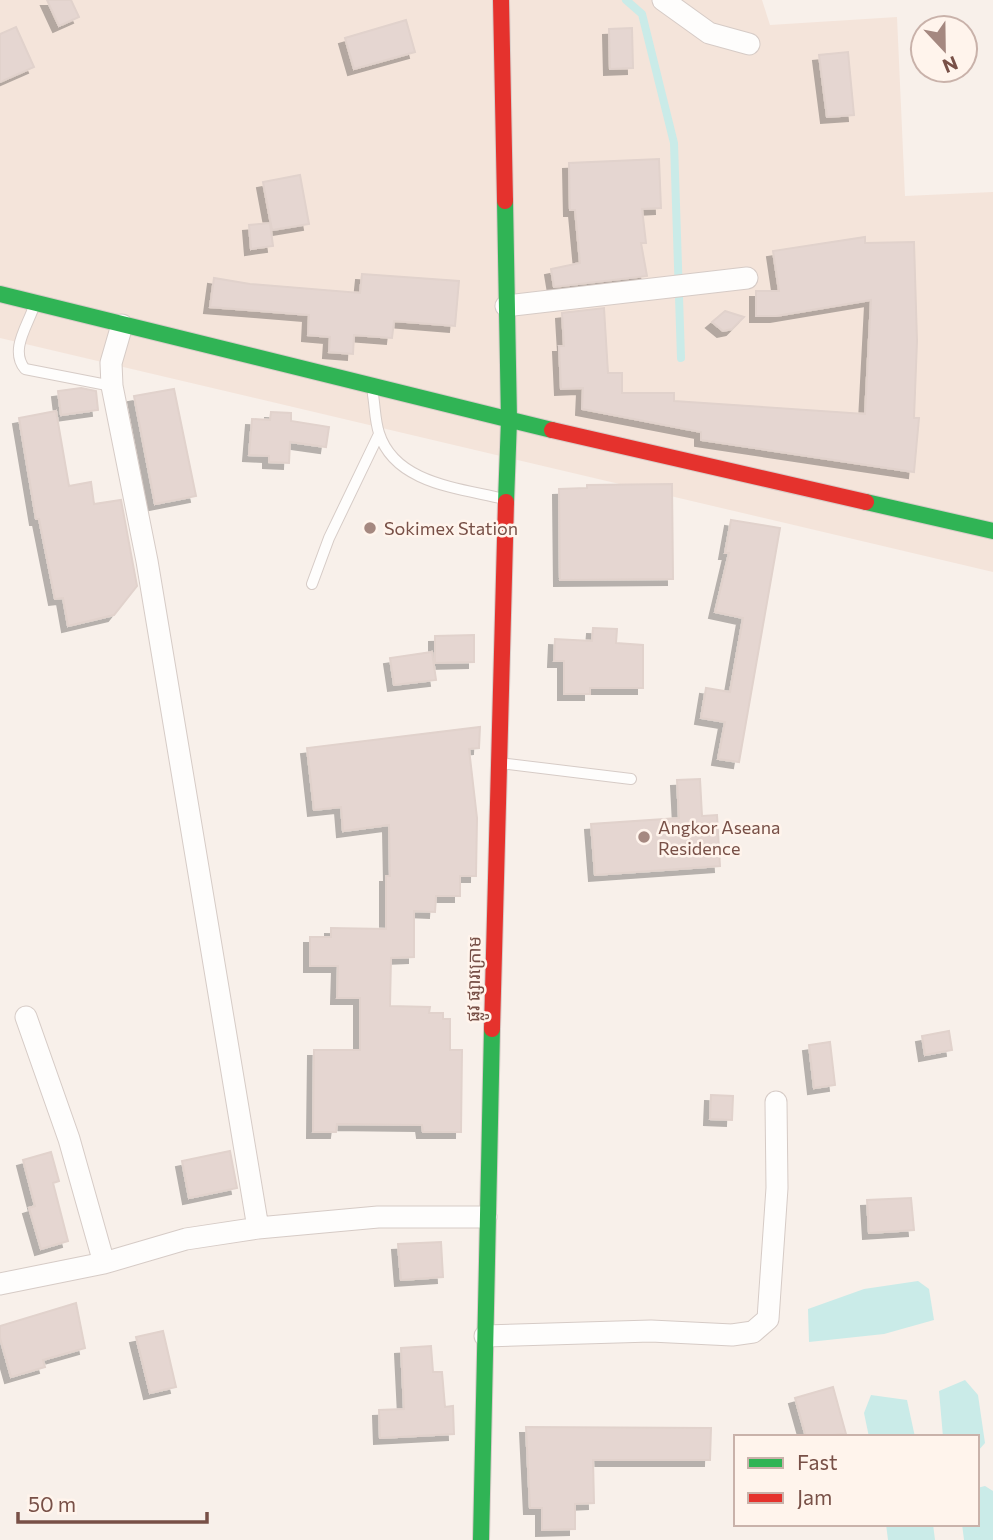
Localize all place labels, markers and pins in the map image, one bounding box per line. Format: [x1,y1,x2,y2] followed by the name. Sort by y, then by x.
[384,517,518,539] place label: Sokimex Station
[362,520,378,536] marker: Sokimex Station
[658,816,780,859] place label: Angkor Aseana Residence
[636,829,652,845] marker: Angkor Aseana Residence

